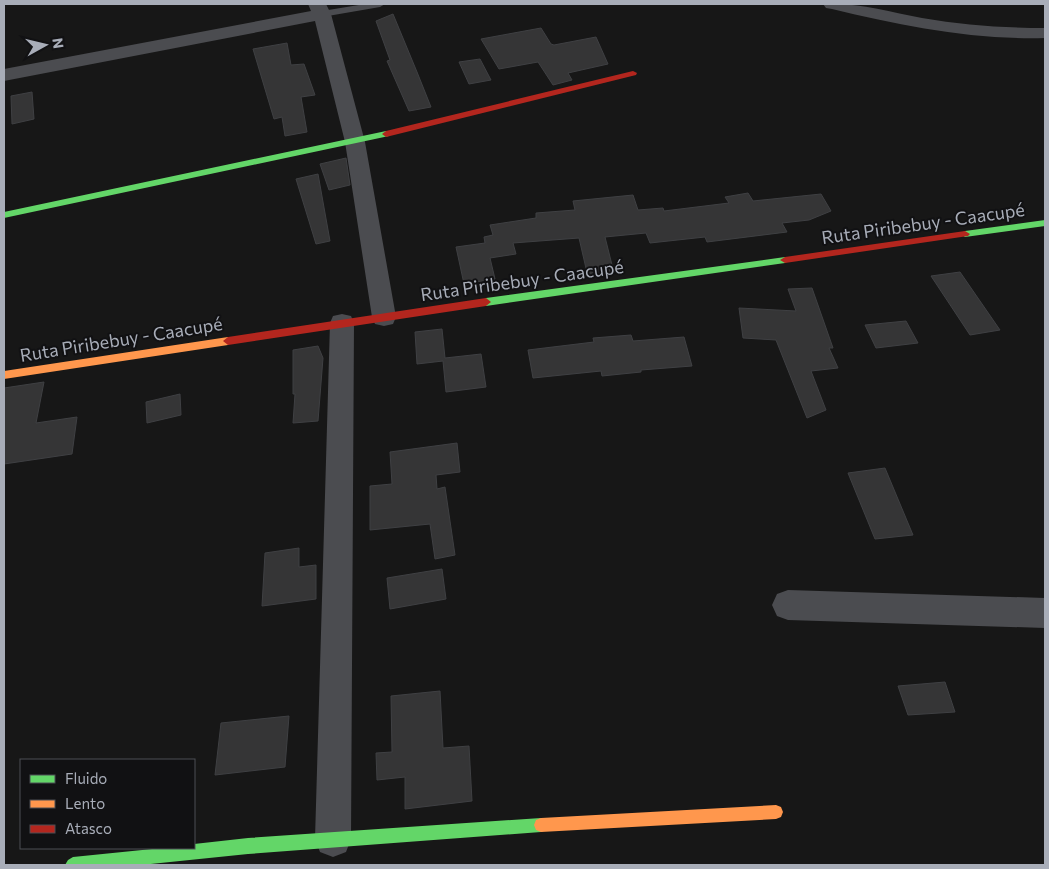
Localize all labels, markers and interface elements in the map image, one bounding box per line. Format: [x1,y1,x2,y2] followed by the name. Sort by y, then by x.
[20,20,70,70] north arrow
[49,37,68,50] text: N
[820,198,1026,248] street label: Ruta Piribebuy - Caacupé
[419,255,625,305] street label: Ruta Piribebuy - Caacupé
[18,312,224,366] street label: Ruta Piribebuy - Caacupé
[20,759,195,849] legend
[65,769,107,787] text: Fluido
[65,794,105,812] text: Lento
[65,819,112,837] text: Atasco

